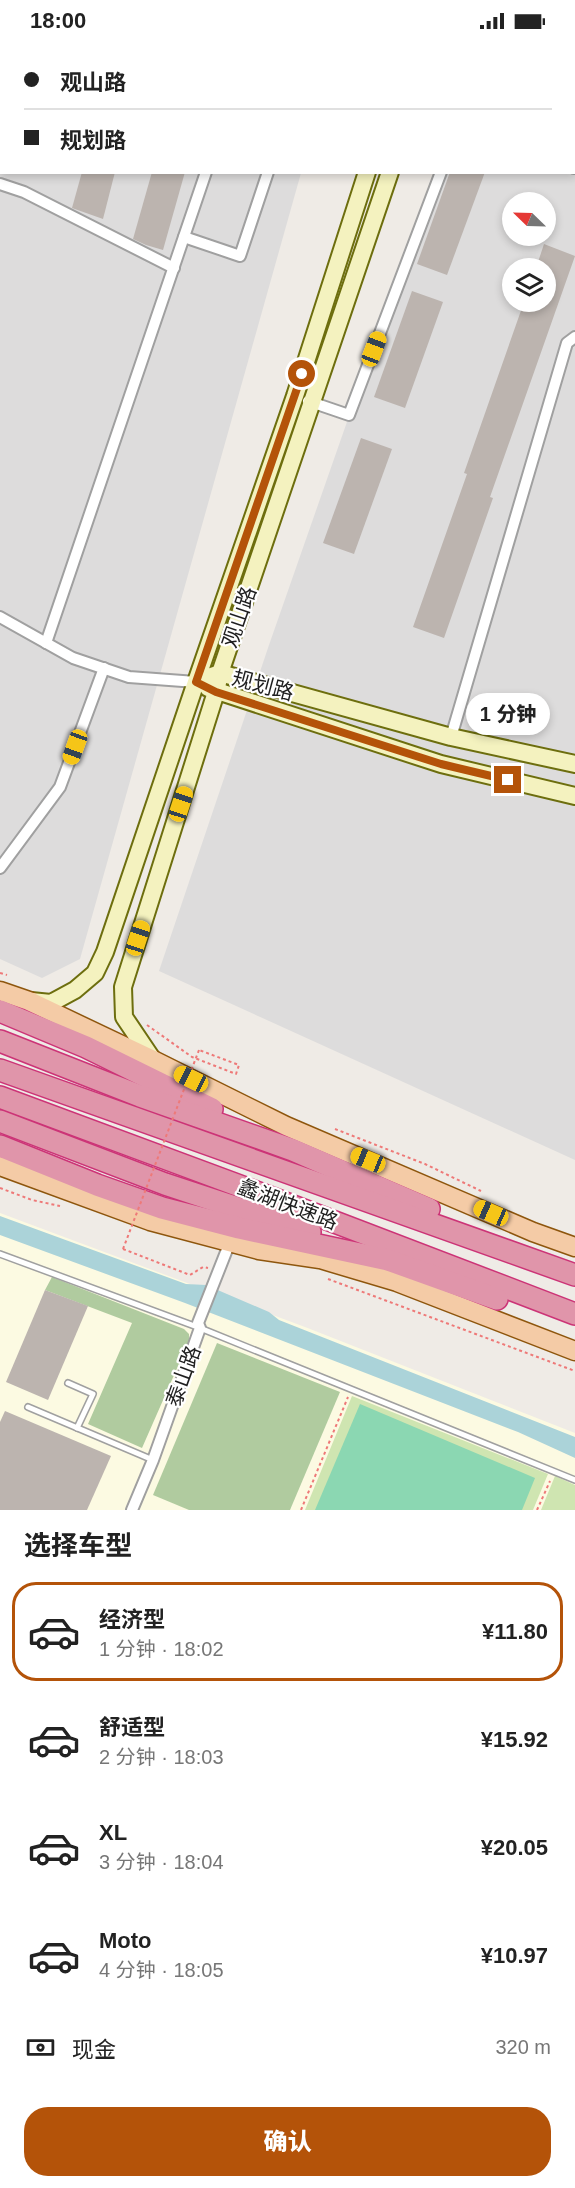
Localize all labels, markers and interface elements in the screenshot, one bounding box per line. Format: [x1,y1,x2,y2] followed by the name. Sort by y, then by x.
[30,8,86,33] text: 18:00
[60,70,126,95] text: 观山路
[60,128,126,153] text: 规划路
[502,192,556,246] north arrow
[502,192,556,312] map controls
[502,258,556,312] button: layers
[359,329,389,369] car
[288,360,315,387] route start
[218,583,260,651] street label: 观山路
[230,666,296,704] street label: 规划路
[466,693,550,735] callout: 1 分钟
[480,703,536,725] text: 1 分钟
[60,727,90,767] car
[494,766,521,793] route end
[167,784,195,824] car
[124,918,152,958] car
[171,1063,211,1095] car
[348,1145,388,1175] car
[235,1174,341,1234] street label: 蠡湖快速路
[471,1197,511,1229] car
[161,1342,205,1410] street label: 泰山路
[24,1531,132,1561] text: 选择车型
[27,1605,81,1659] icon: car
[99,1607,165,1632] text: 经济型
[482,1619,548,1644] text: ¥11.80
[99,1638,224,1660] text: 1 分钟 · 18:02
[27,1713,81,1767] icon: car
[99,1715,165,1740] text: 舒适型
[481,1727,548,1752] text: ¥15.92
[99,1746,224,1768] text: 2 分钟 · 18:03
[99,1820,127,1845] text: XL
[27,1821,81,1875] icon: car
[481,1835,548,1860] text: ¥20.05
[99,1851,224,1873] text: 3 分钟 · 18:04
[99,1928,152,1953] text: Moto
[27,1929,81,1983] icon: car
[481,1943,548,1968] text: ¥10.97
[99,1959,224,1981] text: 4 分钟 · 18:05
[24,2031,57,2064] icon: cash
[495,2036,551,2058] text: 320 m
[72,2037,116,2062] text: 现金
[24,2107,551,2176] button: 确认

